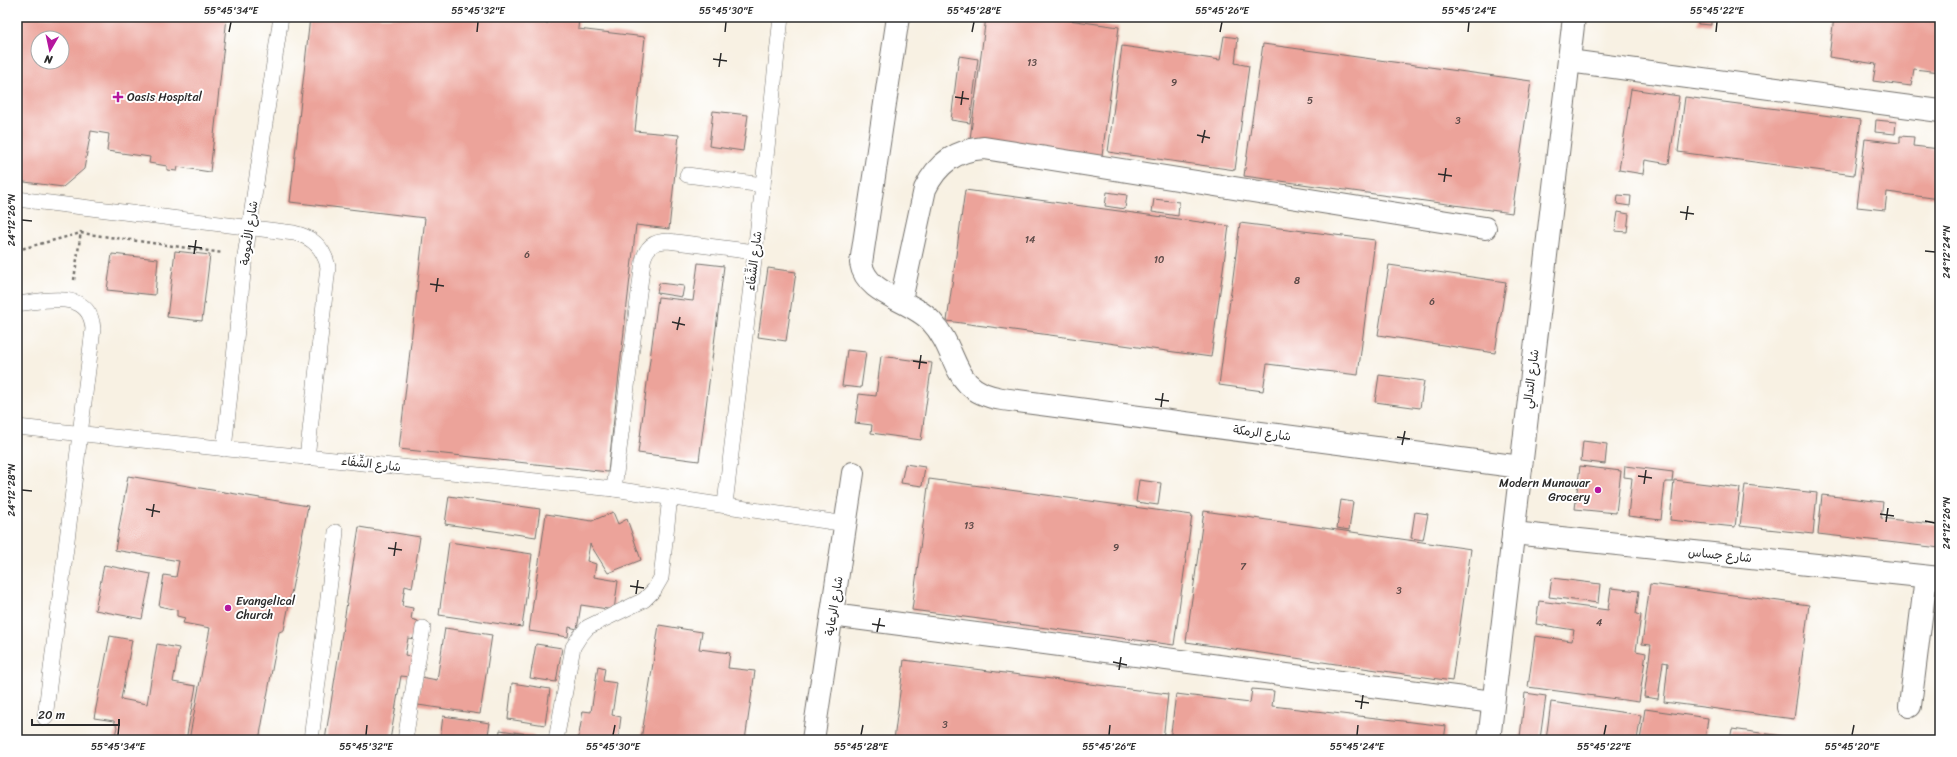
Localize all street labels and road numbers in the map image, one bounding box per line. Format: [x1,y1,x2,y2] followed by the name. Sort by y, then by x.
[234,199,264,267] street label: شارع الأمومة
[739,230,769,292] street label: شارع الشِّفَاء
[1516,348,1546,410] street label: شارع التدالي
[1232,419,1292,447] street label: شارع الرمكة
[340,450,402,478] street label: شارع الشِّفَاء
[1687,541,1753,569] street label: شارع جساس
[818,575,850,637] street label: شارع الرعاية

